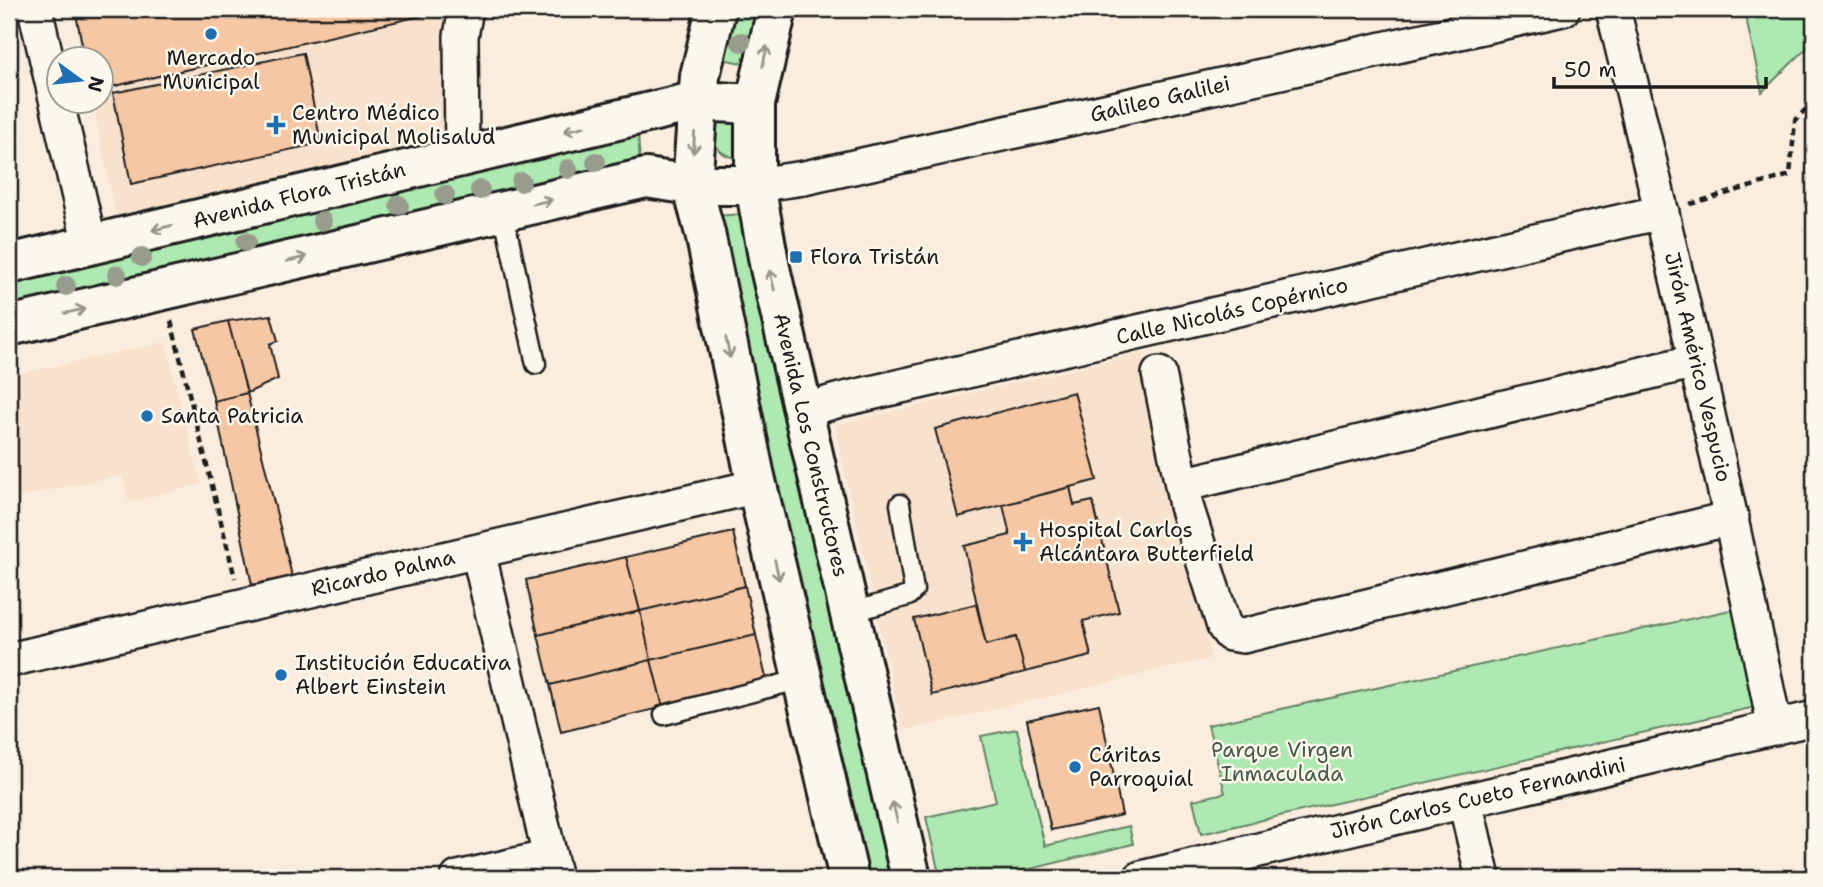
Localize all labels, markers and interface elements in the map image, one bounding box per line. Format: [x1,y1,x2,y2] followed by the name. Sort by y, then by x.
[203,26,219,42] marker: Mercado Municipal
[162,44,260,96] place label: Mercado Municipal
[758,45,772,68] one-way arrow
[46,46,116,116] north arrow
[1554,46,1765,90] scale bar
[1564,56,1617,84] text: 50 m
[1087,69,1233,129] street label: Galileo Galilei
[82,74,110,95] text: N
[292,99,495,151] place label: Centro Médico Municipal Molisalud
[266,115,286,135] marker: Centro Médico Municipal Molisalud
[563,123,586,137] one-way arrow
[688,131,701,154] one-way arrow
[190,155,408,235] street label: Avenida Flora Tristán
[530,194,553,208] one-way arrow
[152,222,174,235] one-way arrow
[810,243,939,271] place label: Flora Tristán
[788,249,804,265] marker: Flora Tristán
[1658,249,1738,485] street label: Jirón Américo Vespucio
[285,252,308,265] one-way arrow
[765,269,779,292] one-way arrow
[1113,271,1351,351] street label: Calle Nicolás Copérnico
[63,304,86,317] one-way arrow
[767,310,855,580] street label: Avenida Los Constructores
[722,336,736,359] one-way arrow
[161,402,303,430] place label: Santa Patricia
[139,408,155,424] marker: Santa Patricia
[1039,516,1254,568] place label: Hospital Carlos Alcántara Butterfield
[1013,532,1033,552] marker: Hospital Carlos Alcántara Butterfield
[308,543,458,603] street label: Ricardo Palma
[771,558,784,581] one-way arrow
[295,649,511,701] place label: Institución Educativa Albert Einstein
[273,667,289,683] marker: Institución Educativa Albert Einstein
[1211,736,1353,788] park label: Parque Virgen Inmaculada
[1089,741,1194,793] place label: Cáritas Parroquial
[1328,750,1628,846] street label: Jirón Carlos Cueto Fernandini
[1067,759,1083,775] marker: Cáritas Parroquial
[888,801,902,824] one-way arrow

